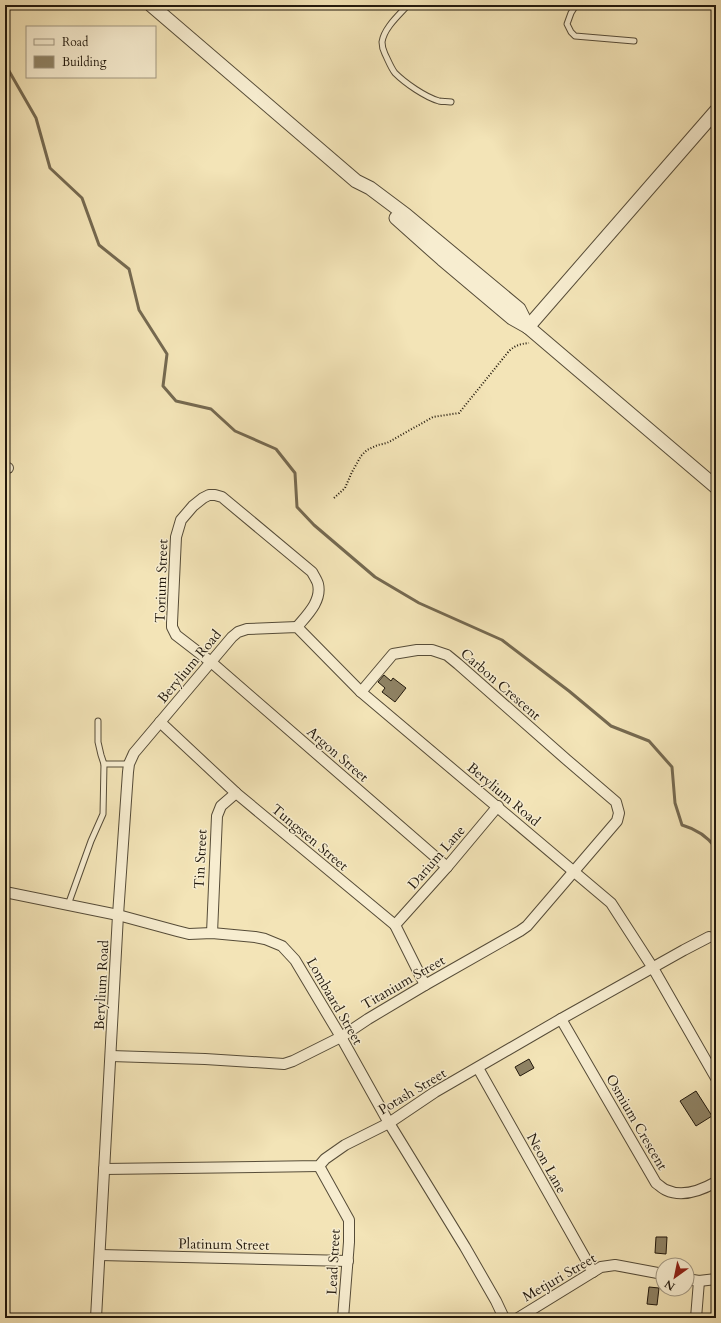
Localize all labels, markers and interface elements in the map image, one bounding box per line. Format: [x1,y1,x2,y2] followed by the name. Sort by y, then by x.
[26,26,156,78] legend
[62,34,89,50] text: Road
[62,54,107,70] text: Building
[151,538,172,623] street label: Torium Street
[153,625,226,707] street label: Berylium Road
[456,644,545,725] street label: Carbon Crescent
[303,722,373,787] street label: Argon Street
[463,758,545,831] street label: Berylium Road
[267,800,352,875] street label: Tungsten Street
[403,821,469,893] street label: Darium Lane
[189,828,212,889] street label: Tin Street
[90,939,113,1030] street label: Berylium Road
[358,951,449,1014] street label: Titanium Street
[302,954,367,1049] street label: Lombaard Street
[375,1063,450,1119] street label: Potash Street
[601,1071,672,1174] street label: Osmium Crescent
[522,1130,571,1197] street label: Neon Lane
[322,1228,345,1295] street label: Lead Street
[178,1234,270,1255] street label: Platinum Street
[519,1248,600,1306] street label: Metjuri Street
[655,1257,695,1297] north arrow
[661,1276,678,1294] text: N

